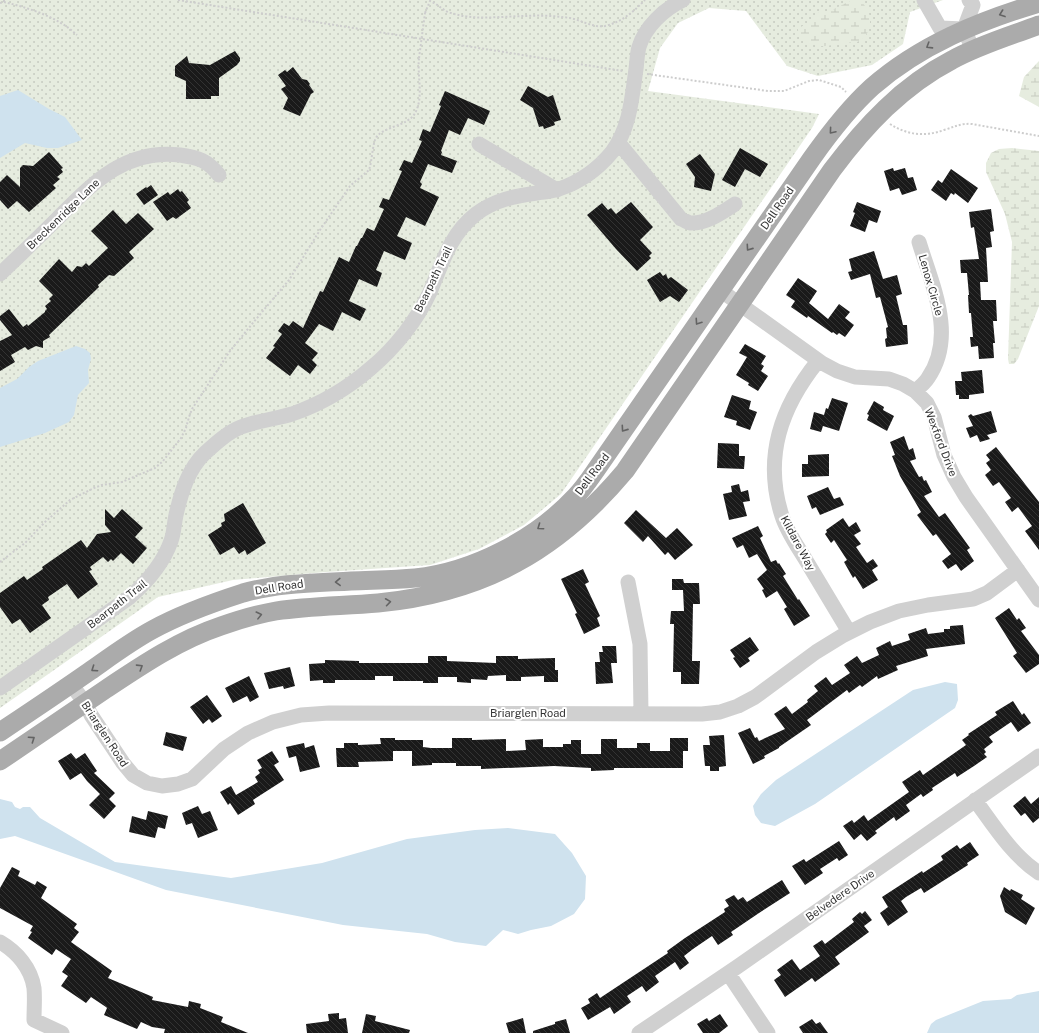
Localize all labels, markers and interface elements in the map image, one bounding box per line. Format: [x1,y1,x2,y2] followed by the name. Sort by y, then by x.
[998,10,1005,18] one-way arrow
[926,42,933,49] one-way arrow
[830,127,837,134] one-way arrow
[24,176,102,252] street label: Breckenridge Lane
[758,184,796,232] street label: Dell Road
[412,244,454,314] street label: Bearpath Trail
[746,244,754,251] one-way arrow
[917,253,945,317] street label: Lenox Circle
[695,318,703,325] one-way arrow
[922,406,960,478] street label: Wexford Drive
[622,425,629,432] one-way arrow
[572,451,612,497] street label: Dell Road
[778,513,818,573] street label: Kildare Way
[537,522,544,530] one-way arrow
[85,577,149,631] street label: Bearpath Trail
[254,577,304,597] street label: Dell Road
[335,577,341,586] one-way arrow
[385,598,391,607] one-way arrow
[255,611,262,620] one-way arrow
[91,664,98,671] one-way arrow
[136,664,143,671] one-way arrow
[79,699,131,769] street label: Briarglen Road
[490,707,566,719] street label: Briarglen Road
[28,736,35,744] one-way arrow
[804,867,876,923] street label: Belvedere Drive

